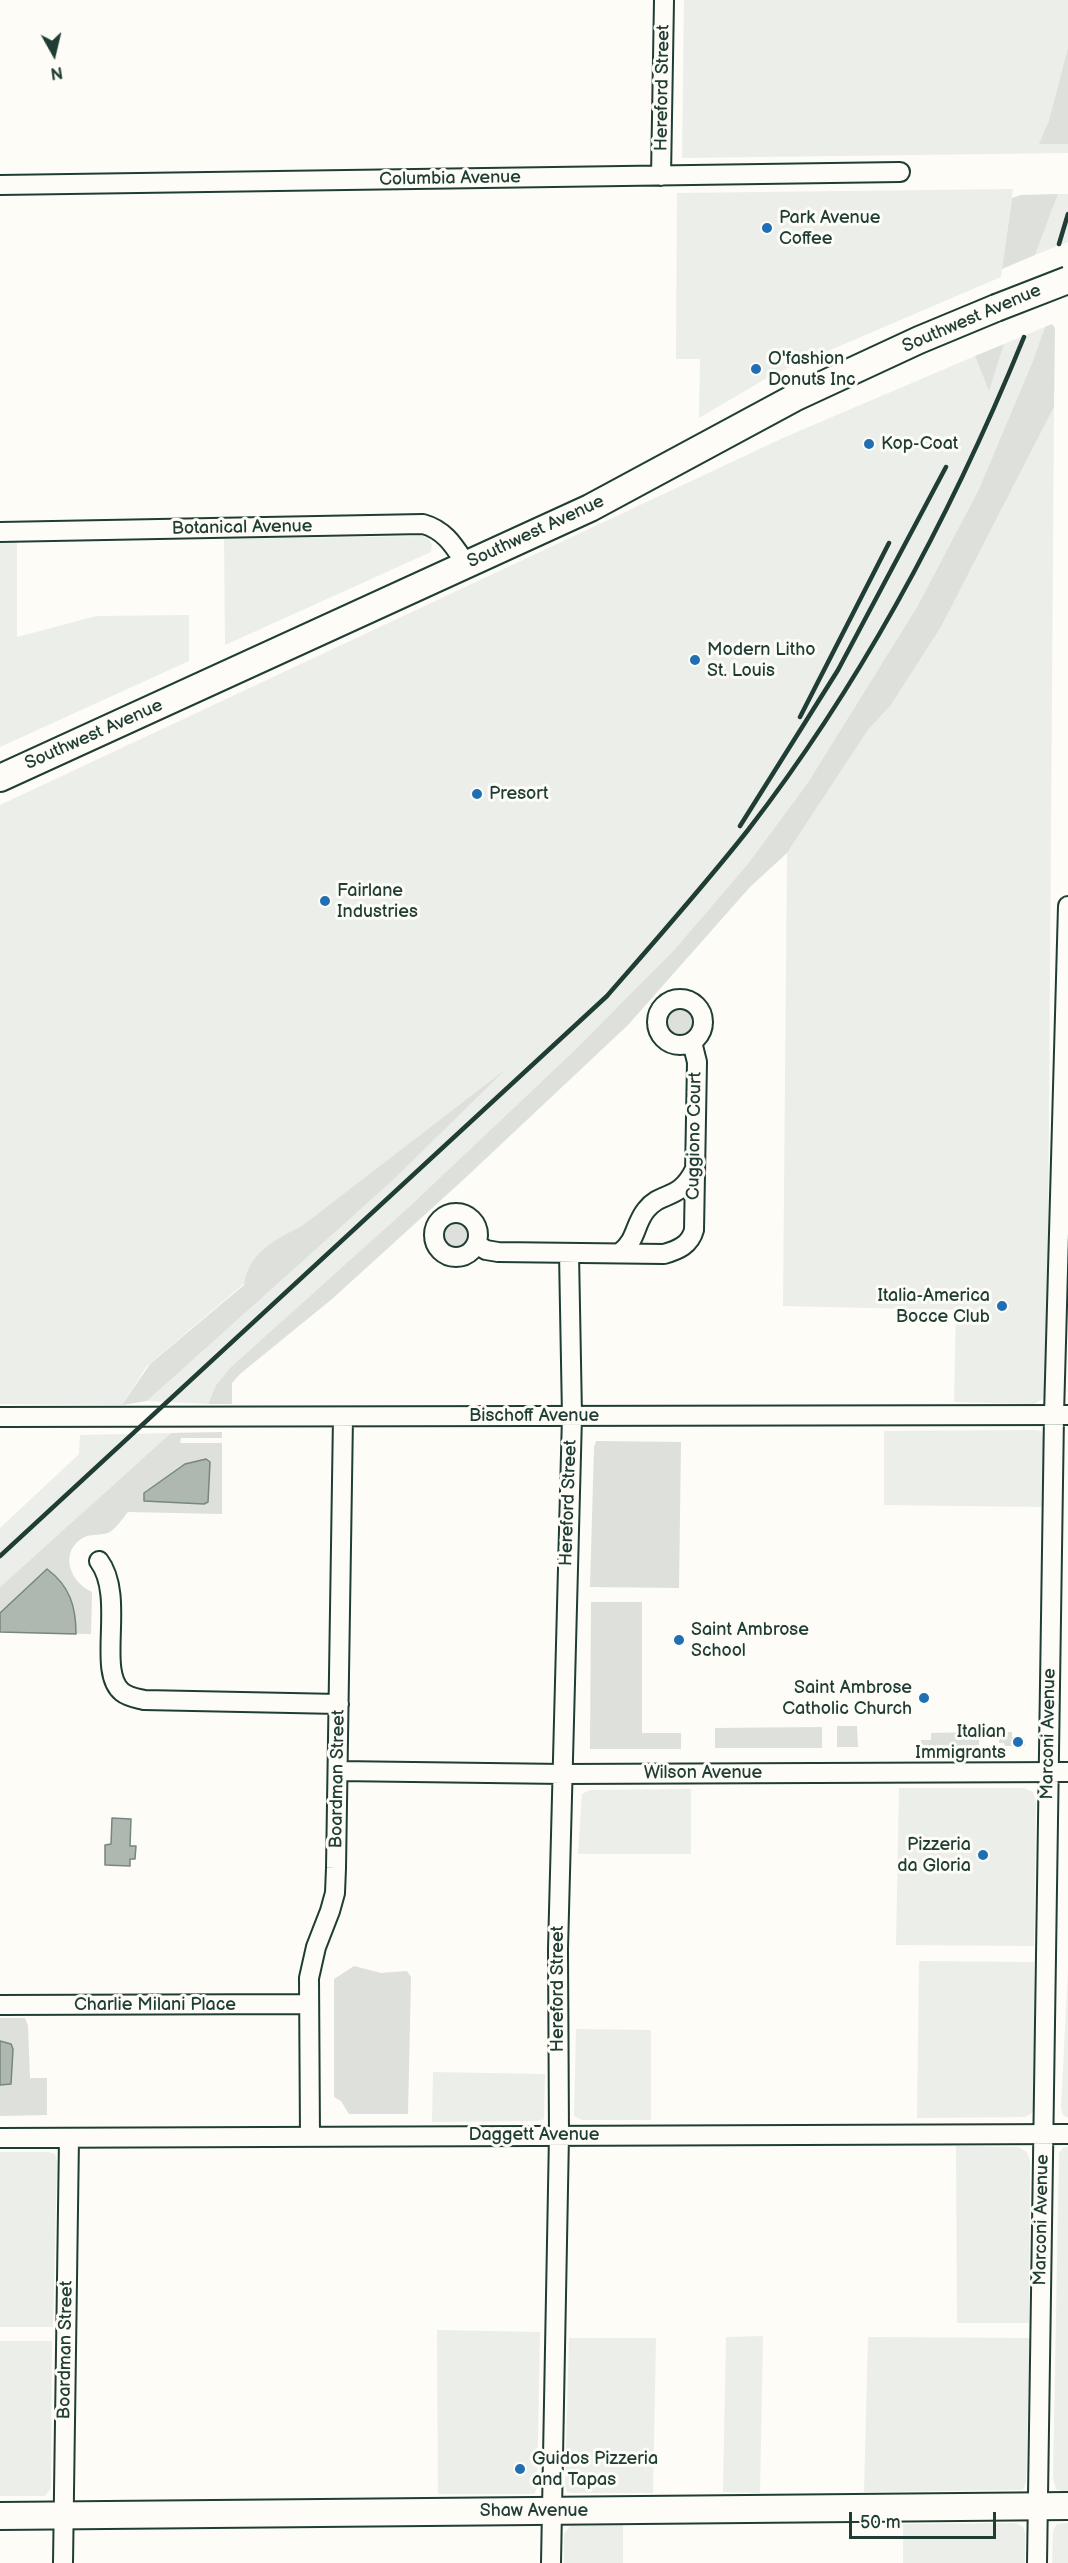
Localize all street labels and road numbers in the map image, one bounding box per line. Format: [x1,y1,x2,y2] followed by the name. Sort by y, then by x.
[651,25,675,151] street label: Hereford Street
[379,167,521,191] street label: Columbia Avenue
[899,280,1045,358] street label: Southwest Avenue
[464,491,608,573] street label: Southwest Avenue
[171,516,313,540] street label: Botanical Avenue
[22,695,166,775] street label: Southwest Avenue
[683,1072,707,1200] street label: Cuggiono Court
[469,1405,599,1427] street label: Bischoff Avenue
[556,1439,582,1567] street label: Hereford Street
[1037,1668,1061,1800] street label: Marconi Avenue
[326,1709,350,1849] street label: Boardman Street
[644,1762,762,1784] street label: Wilson Avenue
[547,1926,569,2052] street label: Hereford Street
[74,1994,236,2016] street label: Charlie Milani Place
[469,2124,599,2146] street label: Daggett Avenue
[1030,2154,1054,2286] street label: Marconi Avenue
[54,2280,78,2420] street label: Boardman Street
[480,2500,588,2522] street label: Shaw Avenue

